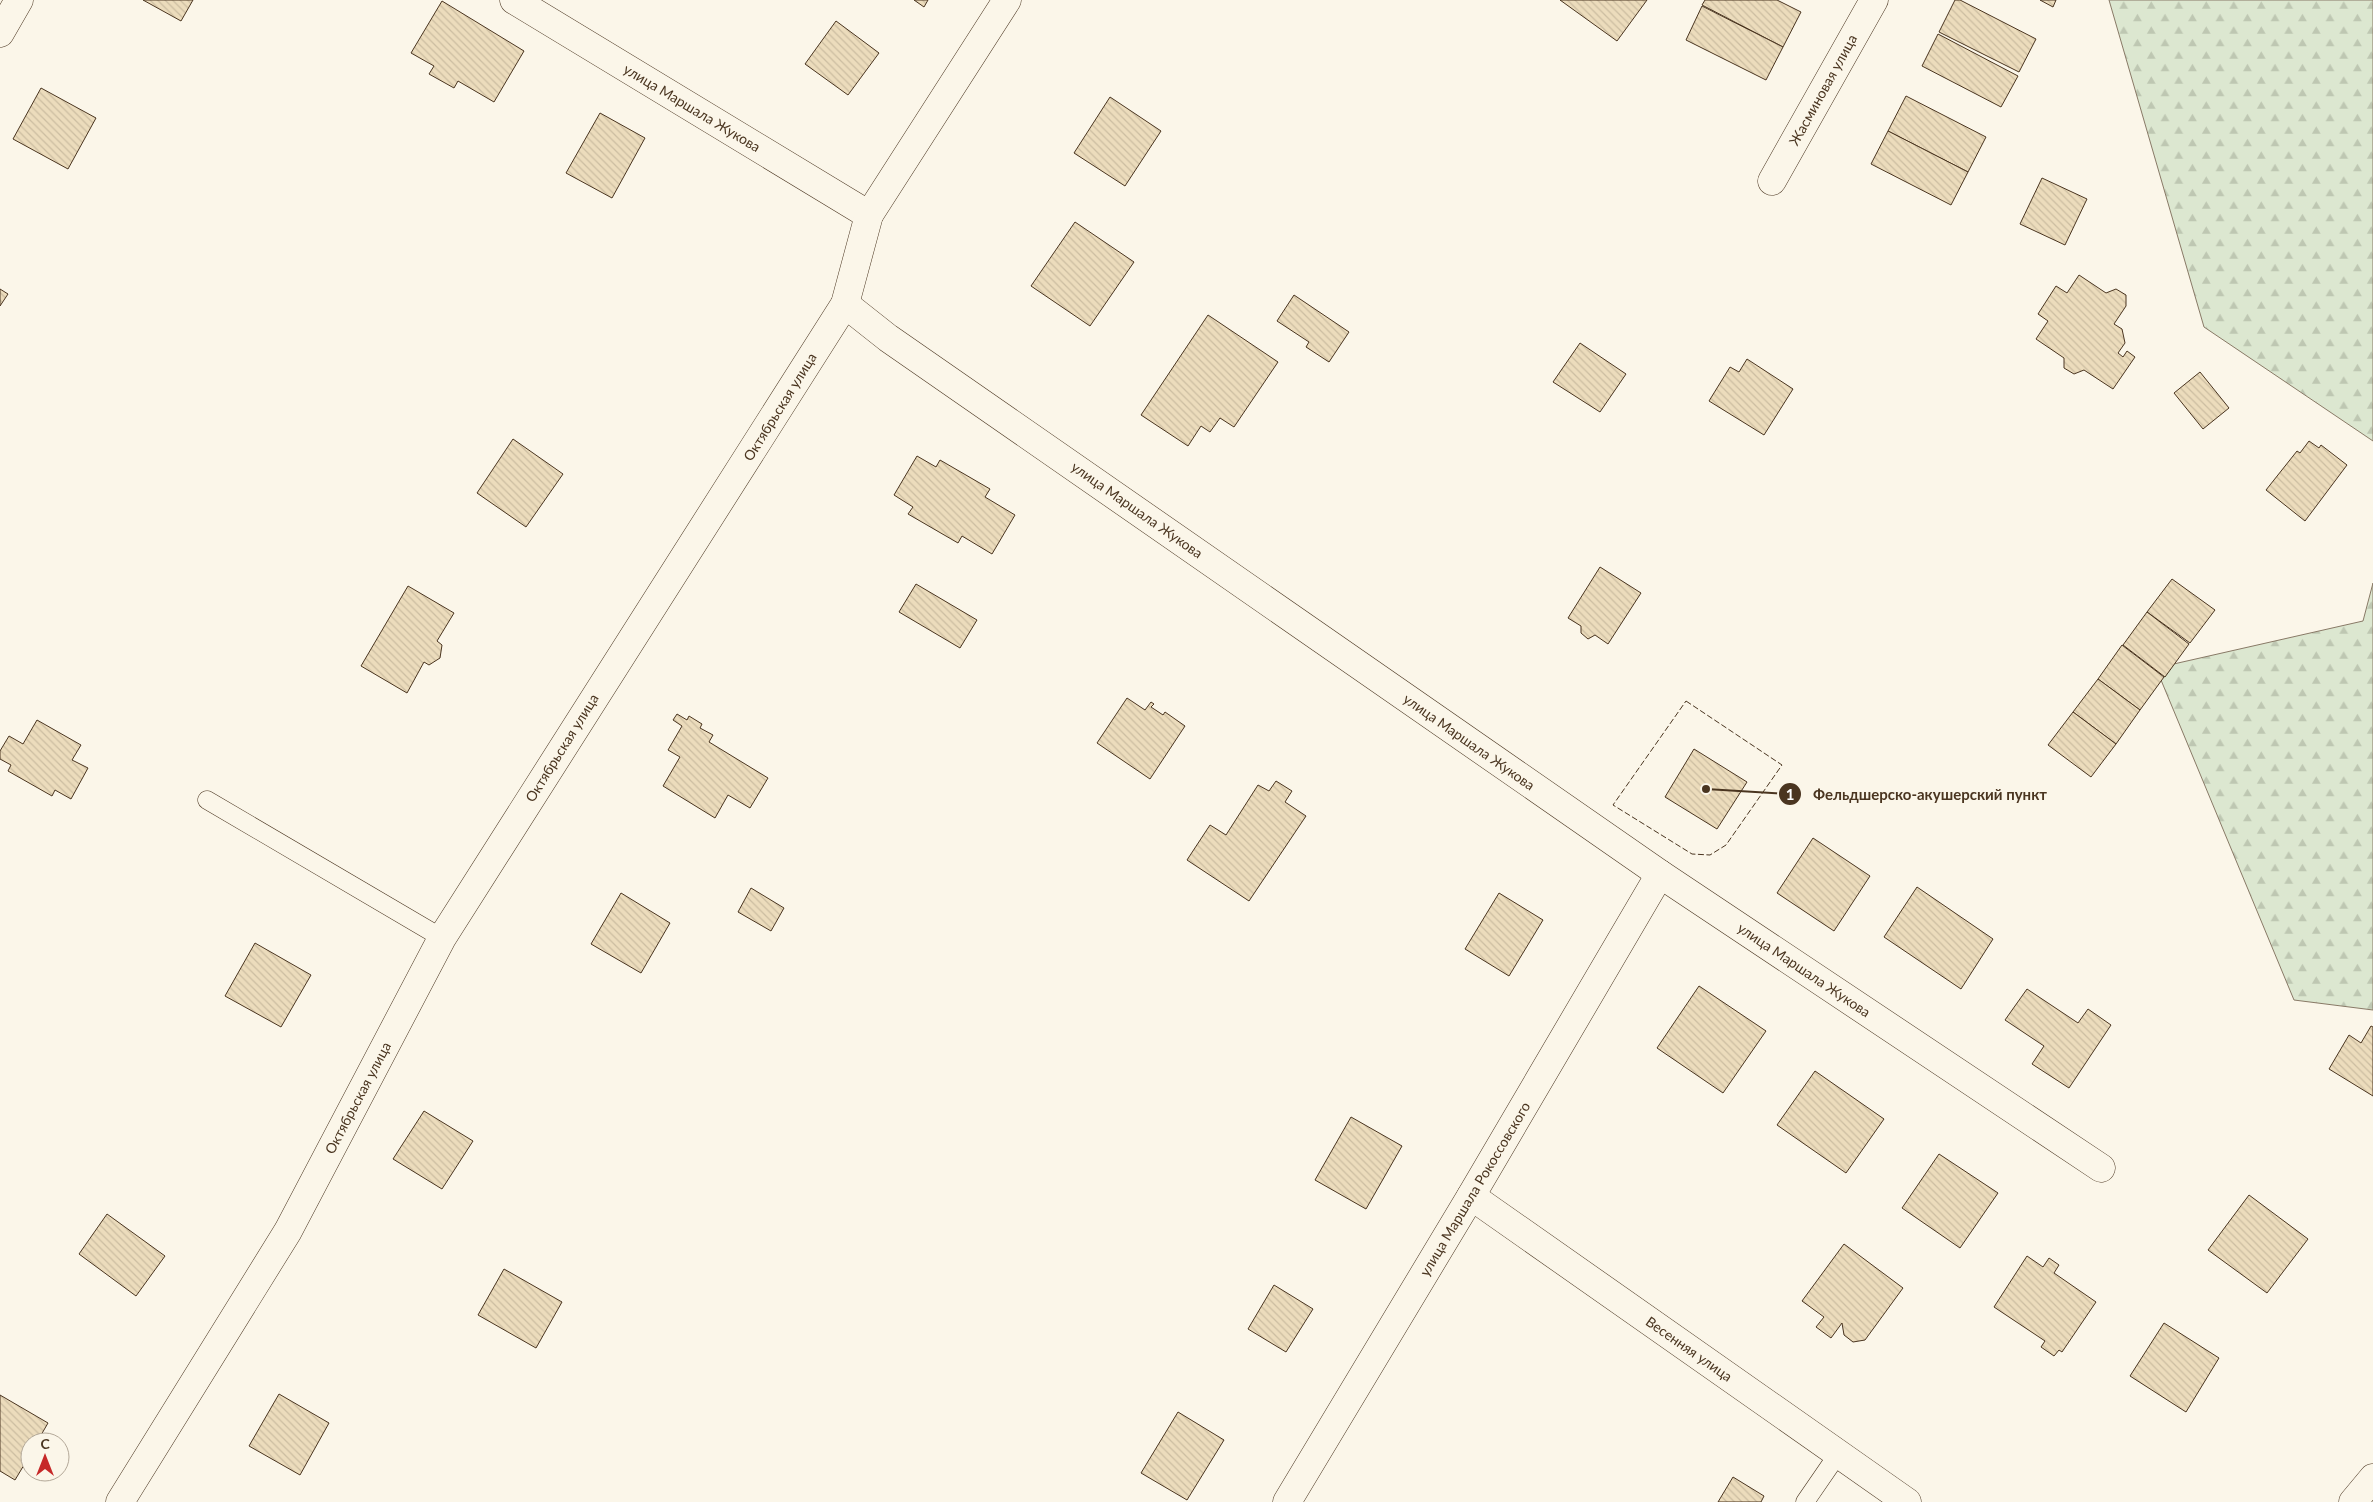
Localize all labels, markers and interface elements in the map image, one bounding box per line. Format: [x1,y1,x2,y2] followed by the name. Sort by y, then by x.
[1785,31,1860,148] street label: Жасминовая улица
[621,60,764,155] street label: улица Маршала Жукова
[739,349,820,464] street label: Октябрьская улица
[1068,458,1206,561] street label: улица Маршала Жукова
[521,690,602,805] street label: Октябрьская улица
[1400,690,1538,793] street label: улица Маршала Жукова
[1778,779,2057,809] callout: Фельдшерско-акушерский пункт
[1786,785,1794,803] text: 1
[1813,785,2047,803] text: Фельдшерско-акушерский пункт
[1735,919,1874,1020] street label: улица Маршала Жукова
[321,1039,394,1157] street label: Октябрьская улица
[1416,1098,1534,1279] street label: улица Маршала Рокоссовского
[1643,1312,1736,1385] street label: Весенняя улица
[20,1432,70,1482] north arrow
[40,1435,50,1452] text: С

